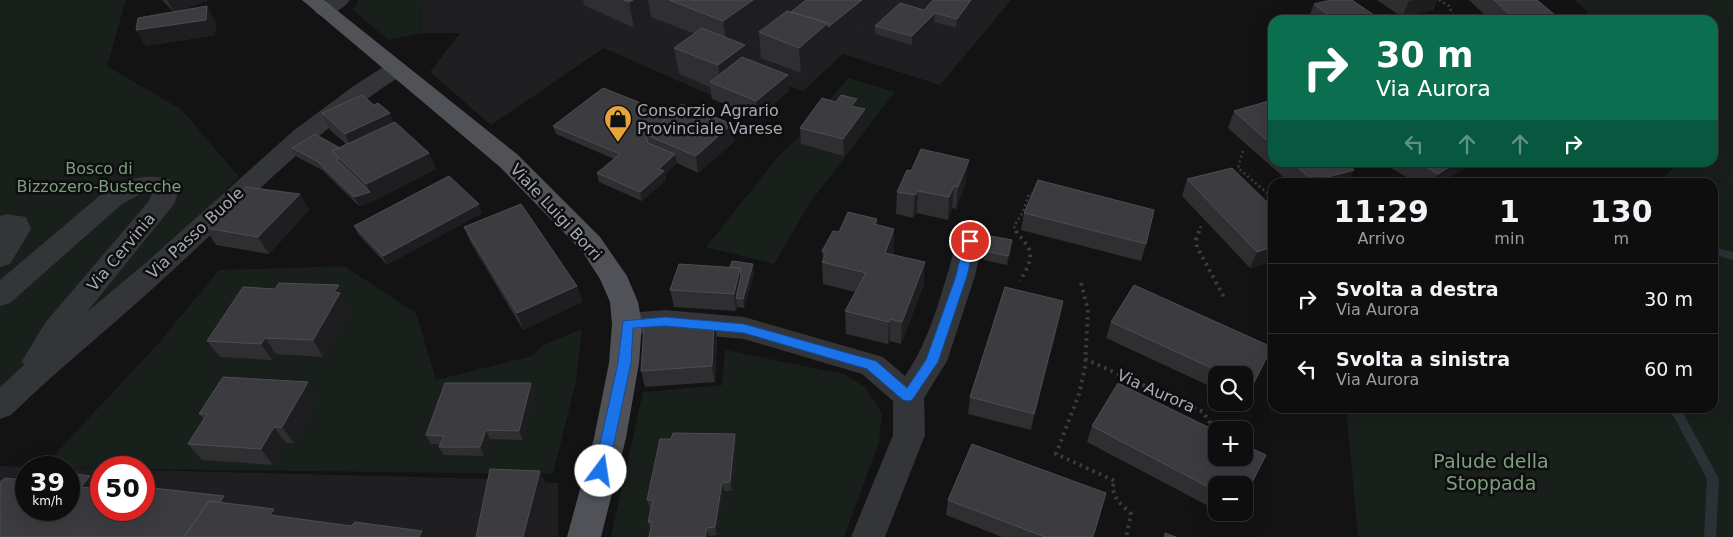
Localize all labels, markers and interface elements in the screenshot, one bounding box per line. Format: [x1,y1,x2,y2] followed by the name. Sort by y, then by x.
[1293,35,1358,100] icon: right
[1376,35,1473,75] text: 30 m
[1376,76,1491,101] text: Via Aurora
[637,101,783,138] place label: Consorzio Agrario Provinciale Varese
[603,104,633,143] shop icon: Consorzio Agrario Provinciale Varese
[1400,130,1428,158] icon: left
[1453,130,1481,158] icon: ahead
[1506,130,1534,158] icon: ahead
[1559,130,1587,158] icon: right
[17,159,181,196] park label: Bosco di Bizzozero-Bustecche
[506,160,606,264] street label: Viale Luigi Borri
[143,183,247,283] street label: Via Passo Buole
[1333,194,1429,229] text: 11:29
[1499,194,1520,229] text: 1
[1590,194,1653,229] text: 130
[83,209,159,295] street label: Via Cervinia
[949,220,991,262] pin
[956,227,984,255] icon: arrive
[1357,229,1405,248] text: Arrivo
[1494,229,1525,248] text: min
[1613,229,1629,248] text: m
[1336,278,1499,300] text: Svolta a destra
[1293,285,1321,313] icon: right
[1644,288,1693,310] text: 30 m
[1336,300,1419,319] text: Via Aurora
[1336,348,1510,370] text: Svolta a sinistra
[1293,355,1321,383] icon: left
[1644,358,1693,380] text: 60 m
[1114,365,1198,417] street label: Via Aurora
[1208,366,1253,521] map controls
[1208,366,1253,411] button: search
[1336,370,1419,389] text: Via Aurora
[1208,421,1253,466] button: +
[574,444,626,496] position arrow
[1433,450,1549,494] park label: Palude della Stoppada
[90,456,155,521] speed limit sign: 50
[30,468,65,497] text: 39
[1208,476,1253,521] button: −
[32,494,63,508] text: km/h

